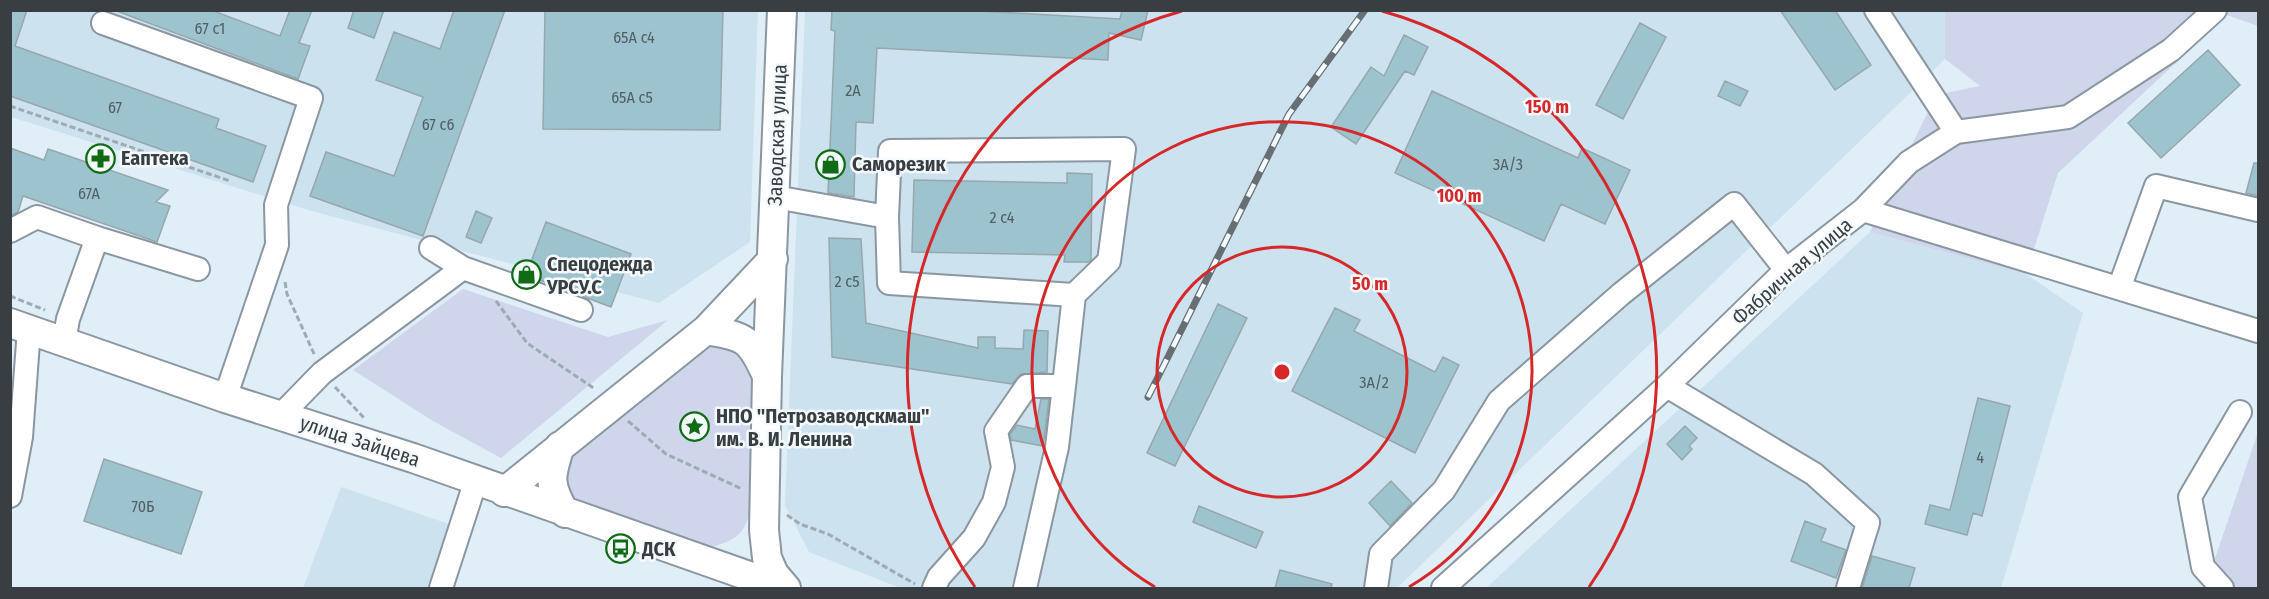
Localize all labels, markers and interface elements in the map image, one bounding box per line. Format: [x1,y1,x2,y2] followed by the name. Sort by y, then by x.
[195,19,225,38] house number: 67 с1
[613,28,655,47] house number: 65А с4
[763,64,791,206] street label: Заводская улица
[845,81,861,100] house number: 2А
[611,88,653,107] house number: 65А с5
[1525,96,1569,118] text: 150 m
[108,98,123,117] house number: 67
[422,115,454,134] house number: 67 с6
[84,142,116,174] pharmacy icon: Еаптека
[121,146,189,170] place label: Еаптека
[815,148,847,180] shop icon: Саморезик
[852,152,946,176] place label: Саморезик
[1493,155,1523,174] house number: 3А/3
[78,184,101,203] house number: 67А
[1437,185,1481,207] text: 100 m
[990,208,1015,227] house number: 2 с4
[1727,212,1857,330] street label: Фабричная улица
[546,252,653,299] place label: Спецодежда УРСУ.С
[510,259,542,291] shop icon: Спецодежда УРСУ.С
[834,272,860,291] house number: 2 с5
[1352,273,1388,295] text: 50 m
[1272,362,1292,382] centre of rings
[1359,373,1389,392] house number: 3А/2
[716,404,930,451] place label: НПО "Петрозаводскмаш" им. В. И. Ленина
[297,410,423,472] street label: улица Зайцева
[679,411,711,443] place icon: НПО "Петрозаводскмаш" им. В. И. Ленина
[1976,448,1984,467] house number: 4
[131,497,155,516] house number: 70Б
[605,533,637,565] bus stop icon: ДСК
[641,537,676,561] place label: ДСК

